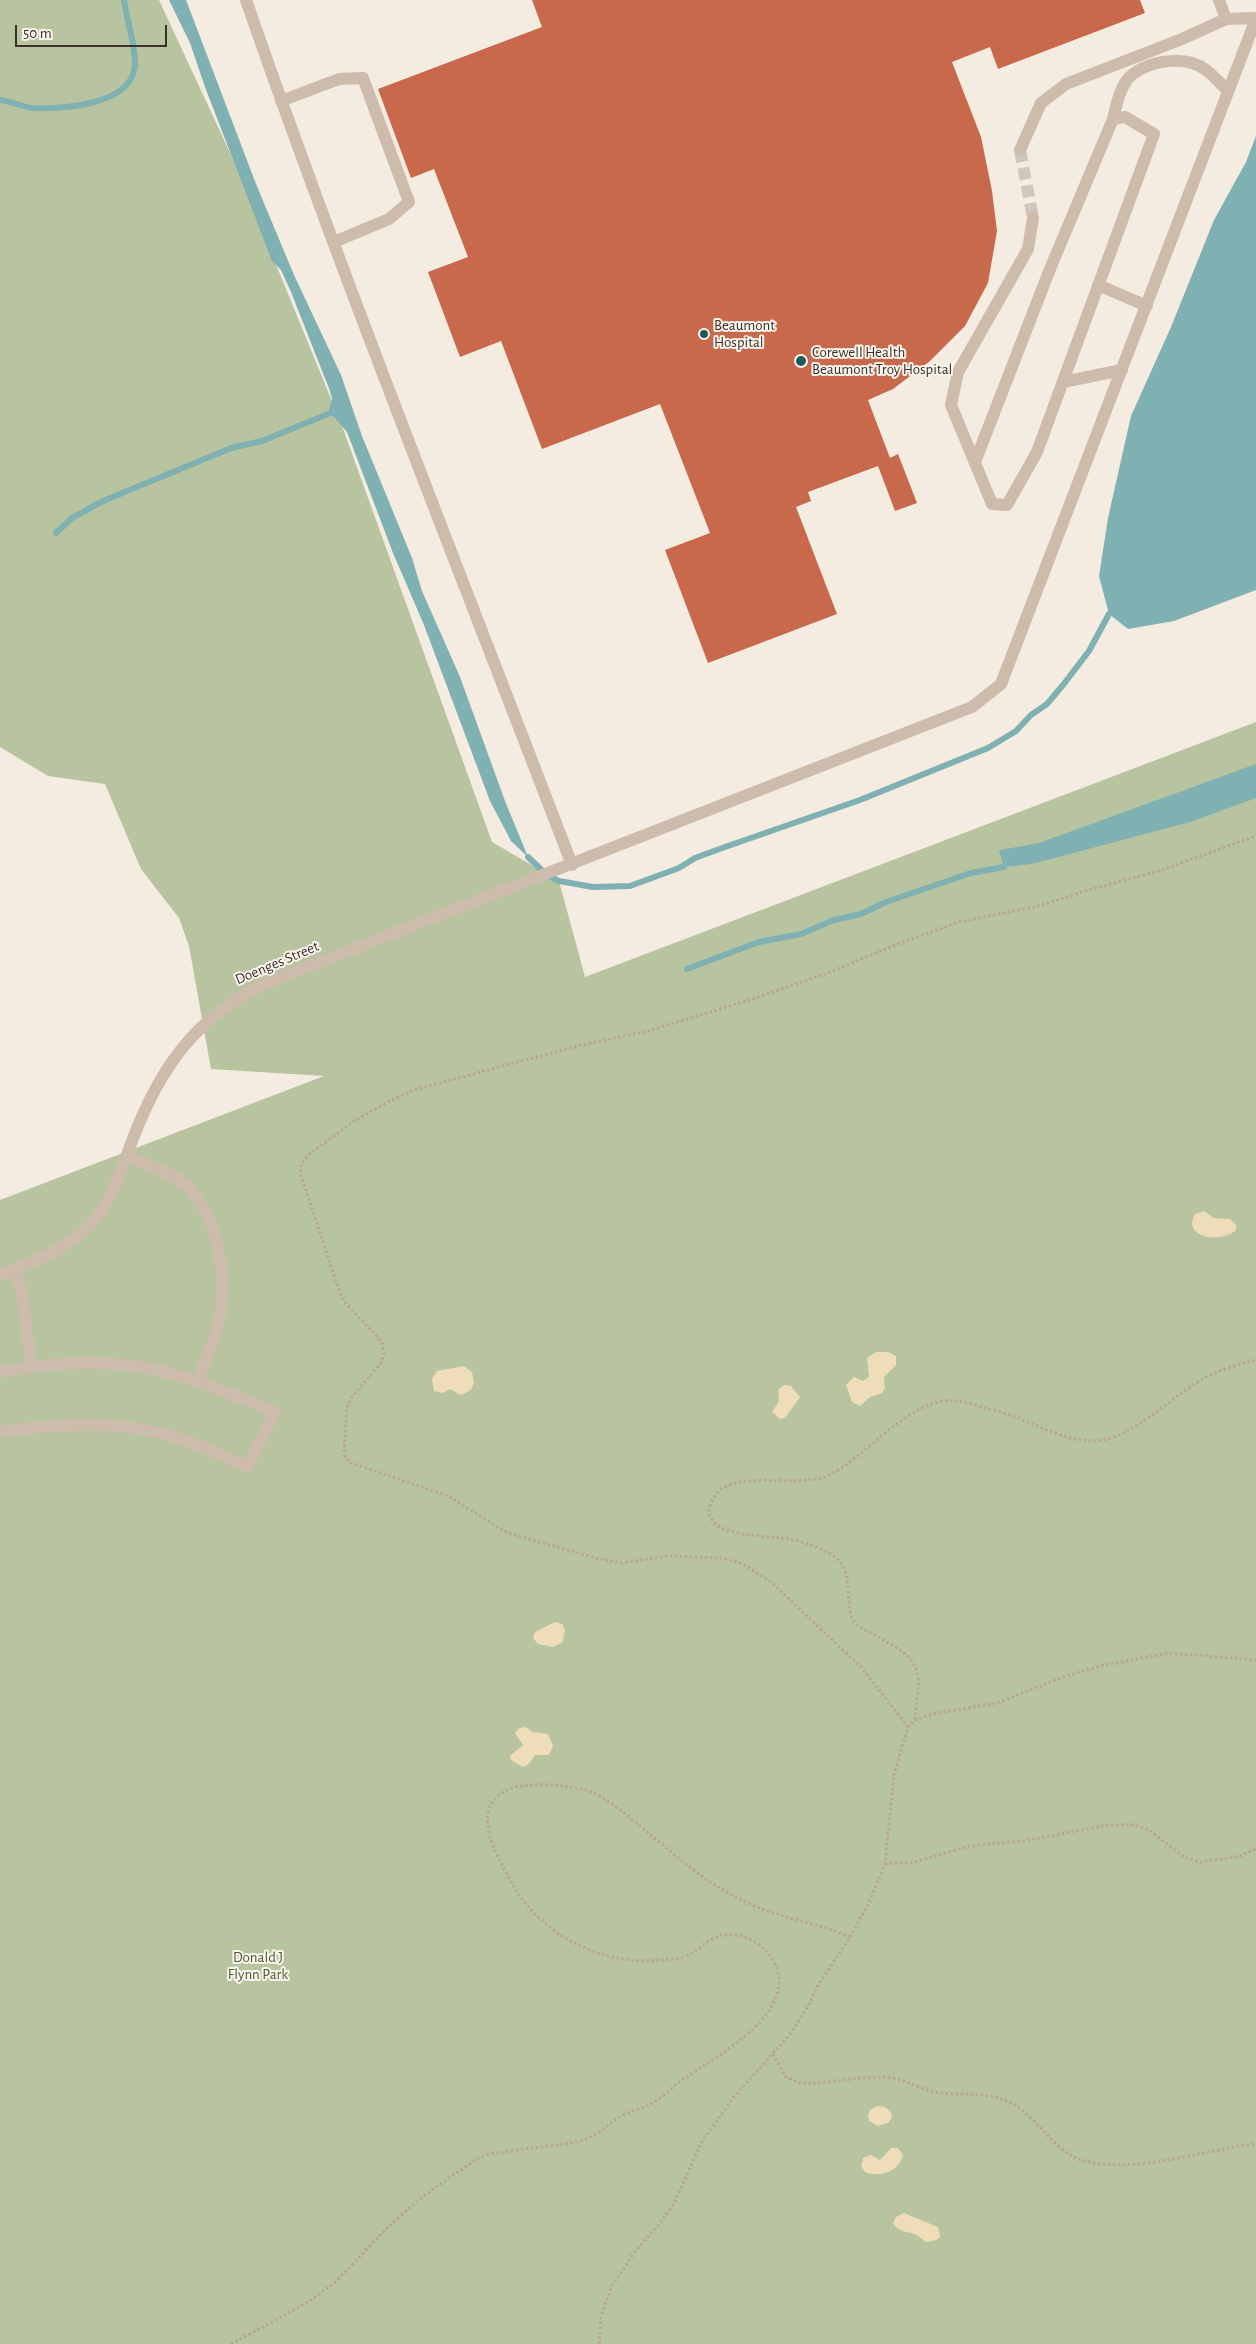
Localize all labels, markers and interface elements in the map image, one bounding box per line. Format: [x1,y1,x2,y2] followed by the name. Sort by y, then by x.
[18,15,170,47] scale bar
[23,26,52,41] text: 50 m
[714,316,775,351] place label: Beaumont Hospital
[698,328,710,340] marker: Beaumont Hospital
[812,343,952,378] place label: Corewell Health Beaumont Troy Hospital
[794,354,808,368] marker: Corewell Health Beaumont Troy Hospital
[232,937,322,989] street label: Doenges Street
[228,1948,288,1983] park label: Donald J Flynn Park

